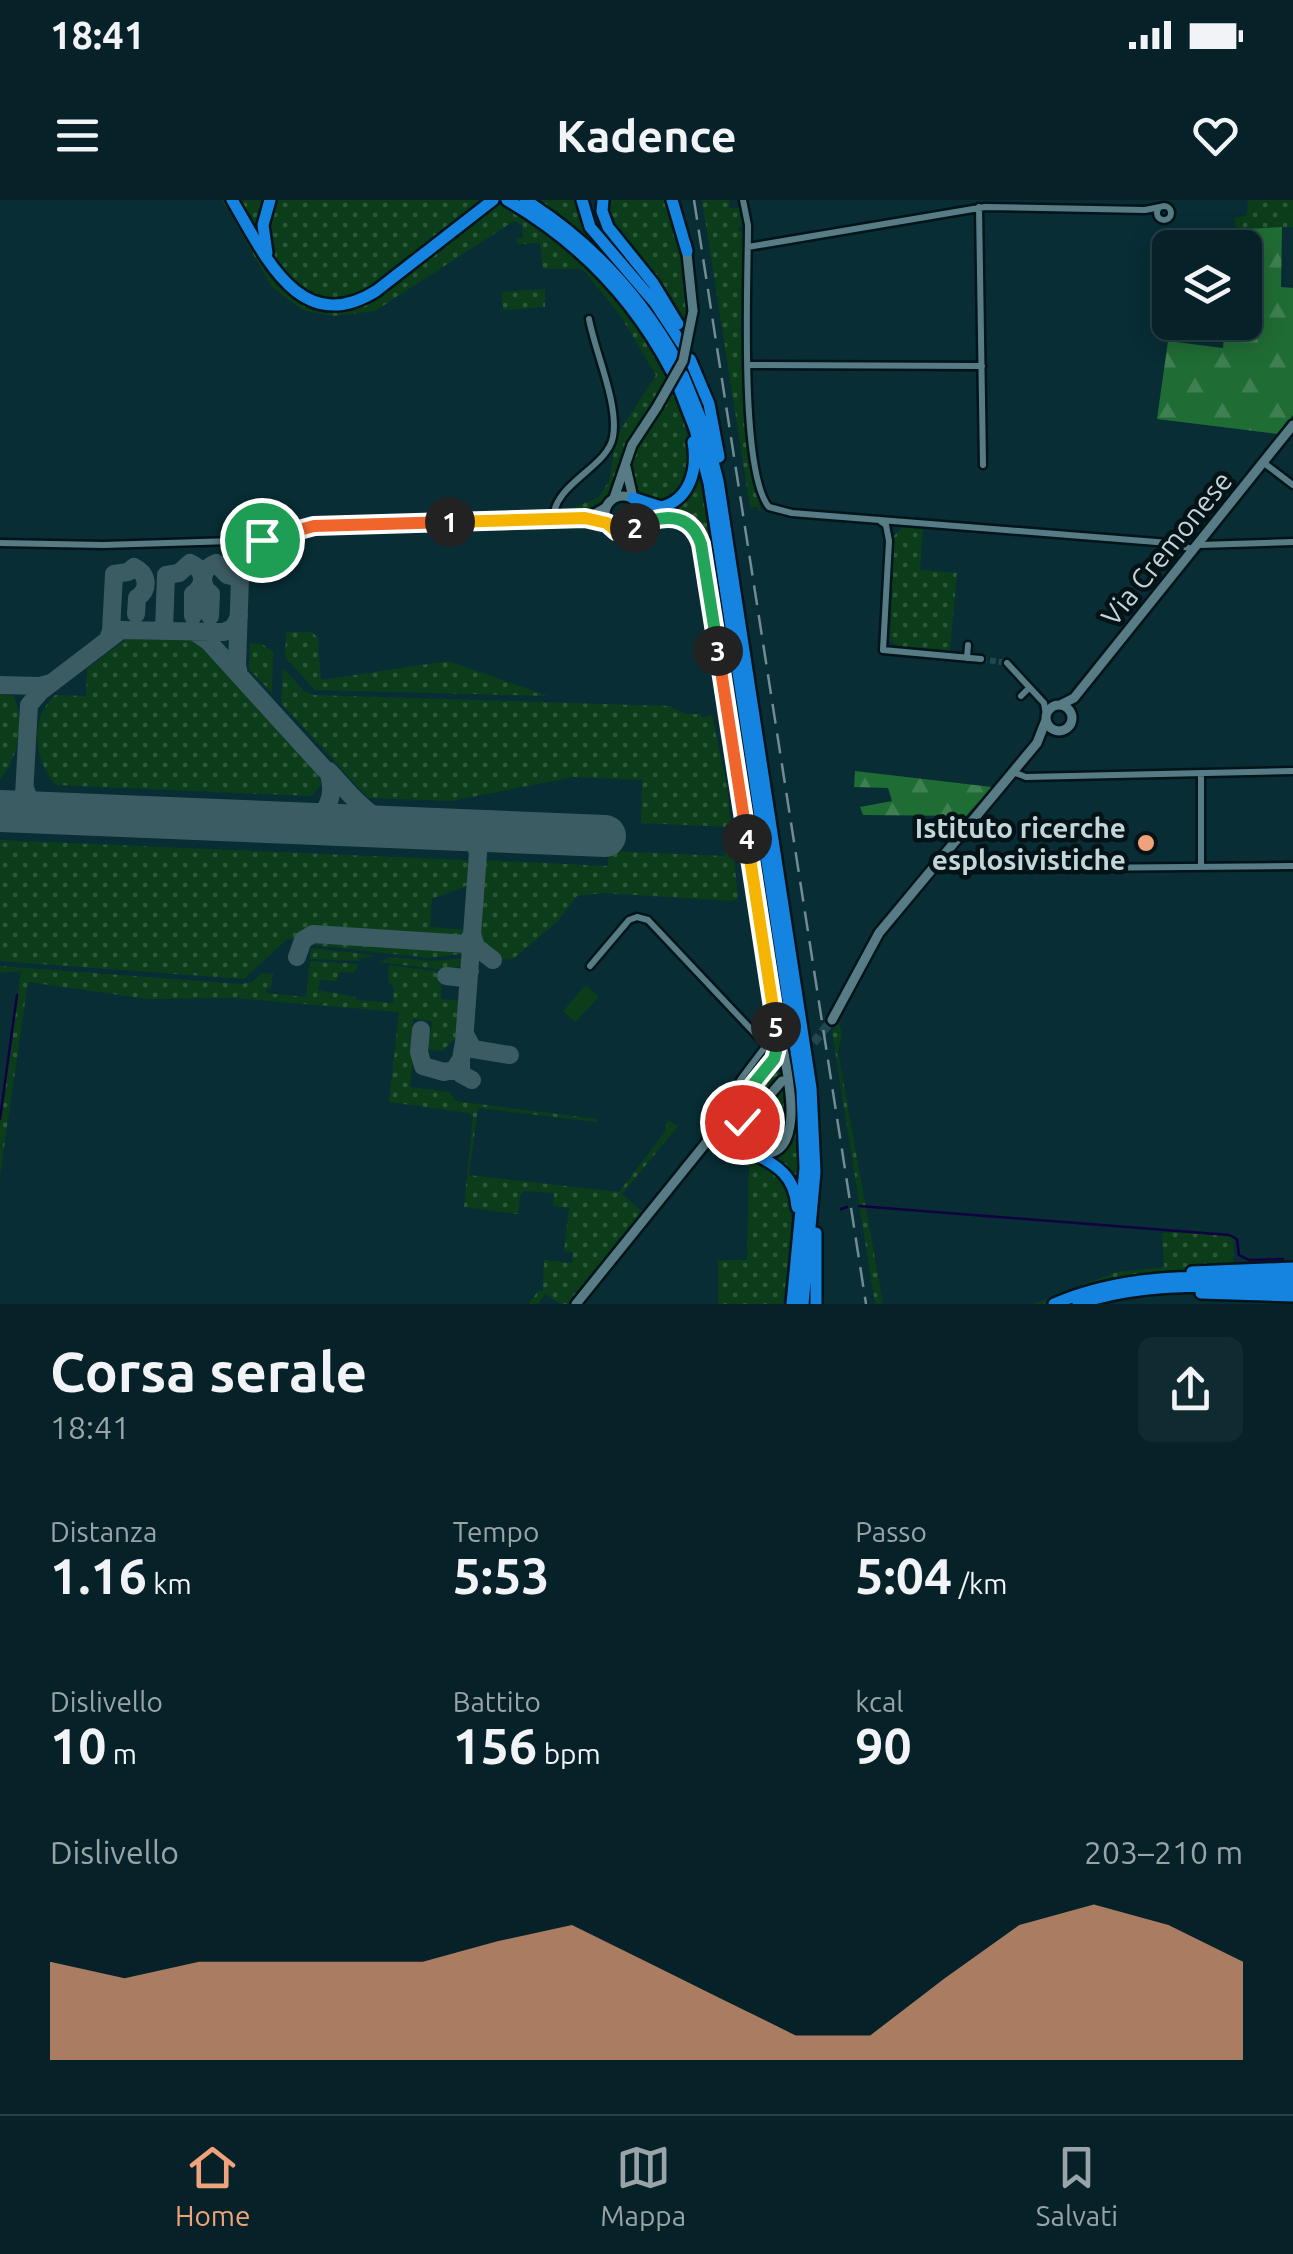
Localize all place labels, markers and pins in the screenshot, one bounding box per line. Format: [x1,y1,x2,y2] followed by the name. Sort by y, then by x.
[425,497,475,547] pin: 1
[220,498,305,583] pin
[610,503,660,553] pin: 2
[693,626,743,676] pin: 3
[915,812,1126,875] place label: Istituto ricerche esplosivistiche
[722,814,772,864] pin: 4
[1135,832,1157,854] marker: Istituto ricerche esplosivistiche
[751,1002,801,1052] pin: 5
[700,1080,785,1165] pin

